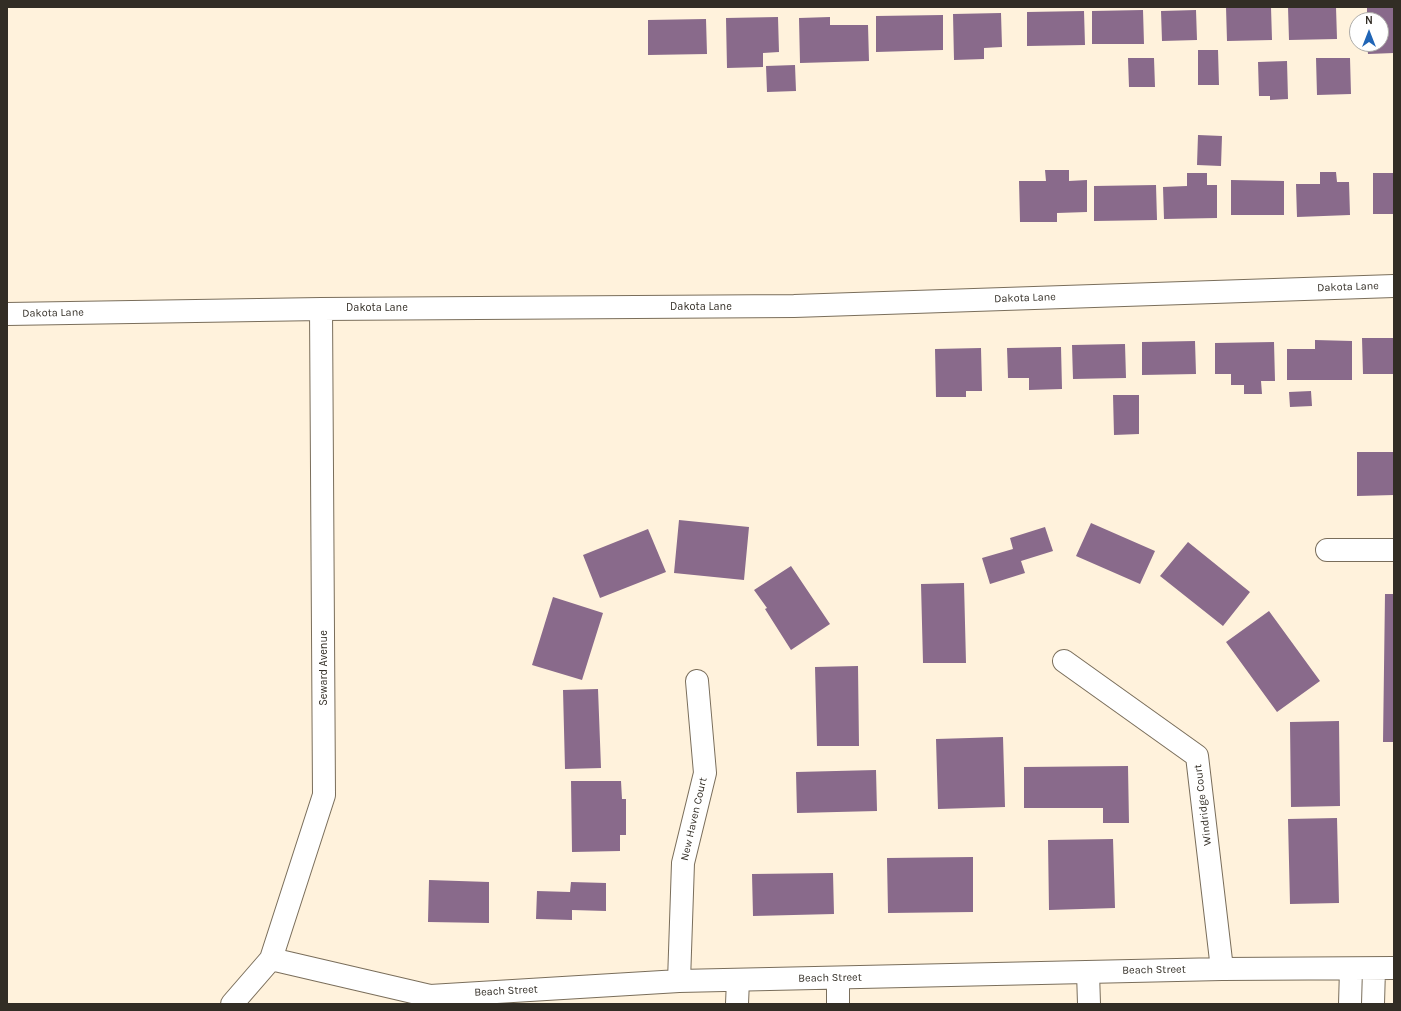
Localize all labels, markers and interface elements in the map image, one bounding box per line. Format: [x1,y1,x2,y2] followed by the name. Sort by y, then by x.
[1349,12,1389,52] north arrow
[1365,14,1373,27] text: N
[1317,279,1379,295] street label: Dakota Lane
[994,290,1056,306] street label: Dakota Lane
[670,300,732,314] street label: Dakota Lane
[346,301,408,315] street label: Dakota Lane
[22,306,84,320] street label: Dakota Lane
[317,630,331,706] street label: Seward Avenue
[1191,763,1215,847] street label: Windridge Court
[678,776,710,862] street label: New Haven Court
[1122,963,1186,977] street label: Beach Street
[798,971,862,985] street label: Beach Street
[474,983,538,999] street label: Beach Street

